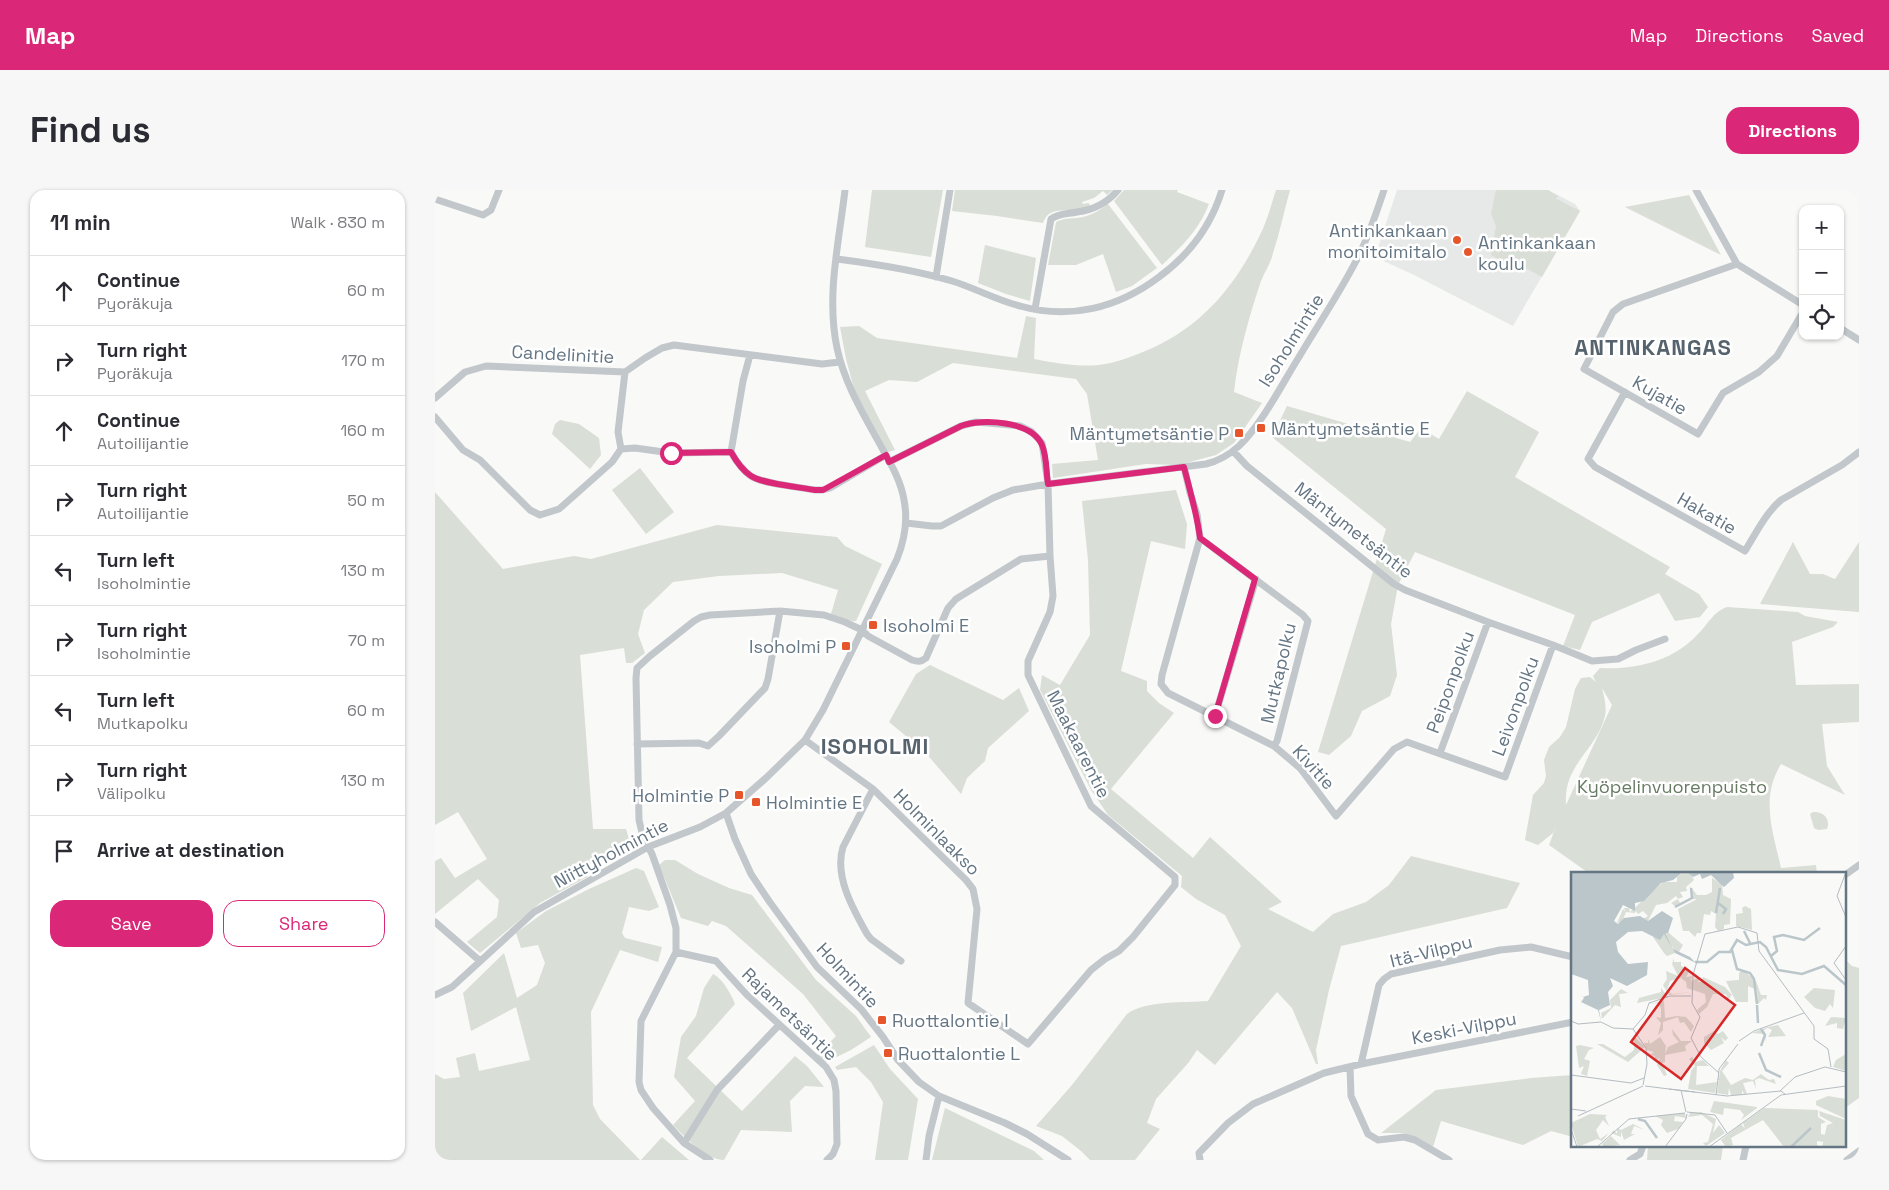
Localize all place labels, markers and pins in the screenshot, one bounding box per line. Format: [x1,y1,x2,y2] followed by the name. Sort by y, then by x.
[1327,219,1447,263] place label: Antinkankaan monitoimitalo
[1478,231,1596,275] place label: Antinkankaan koulu
[1451,234,1463,246] marker: Antinkankaan monitoimitalo
[1462,246,1474,258] marker: Antinkankaan koulu
[1271,417,1430,440] place label: Mäntymetsäntie E
[1070,422,1229,445] place label: Mäntymetsäntie P
[1255,422,1267,434] marker: Mäntymetsäntie E
[1233,427,1245,439] marker: Mäntymetsäntie P
[883,614,969,637] place label: Isoholmi E
[867,619,879,631] marker: Isoholmi E
[749,635,836,658] place label: Isoholmi P
[840,640,852,652] marker: Isoholmi P
[632,784,729,807] place label: Holmintie P
[733,789,745,801] marker: Holmintie P
[766,791,862,814] place label: Holmintie E
[750,796,762,808] marker: Holmintie E
[892,1009,1009,1032] place label: Ruottalontie I
[876,1014,888,1026] marker: Ruottalontie I
[898,1042,1020,1065] place label: Ruottalontie L
[882,1047,894,1059] marker: Ruottalontie L

